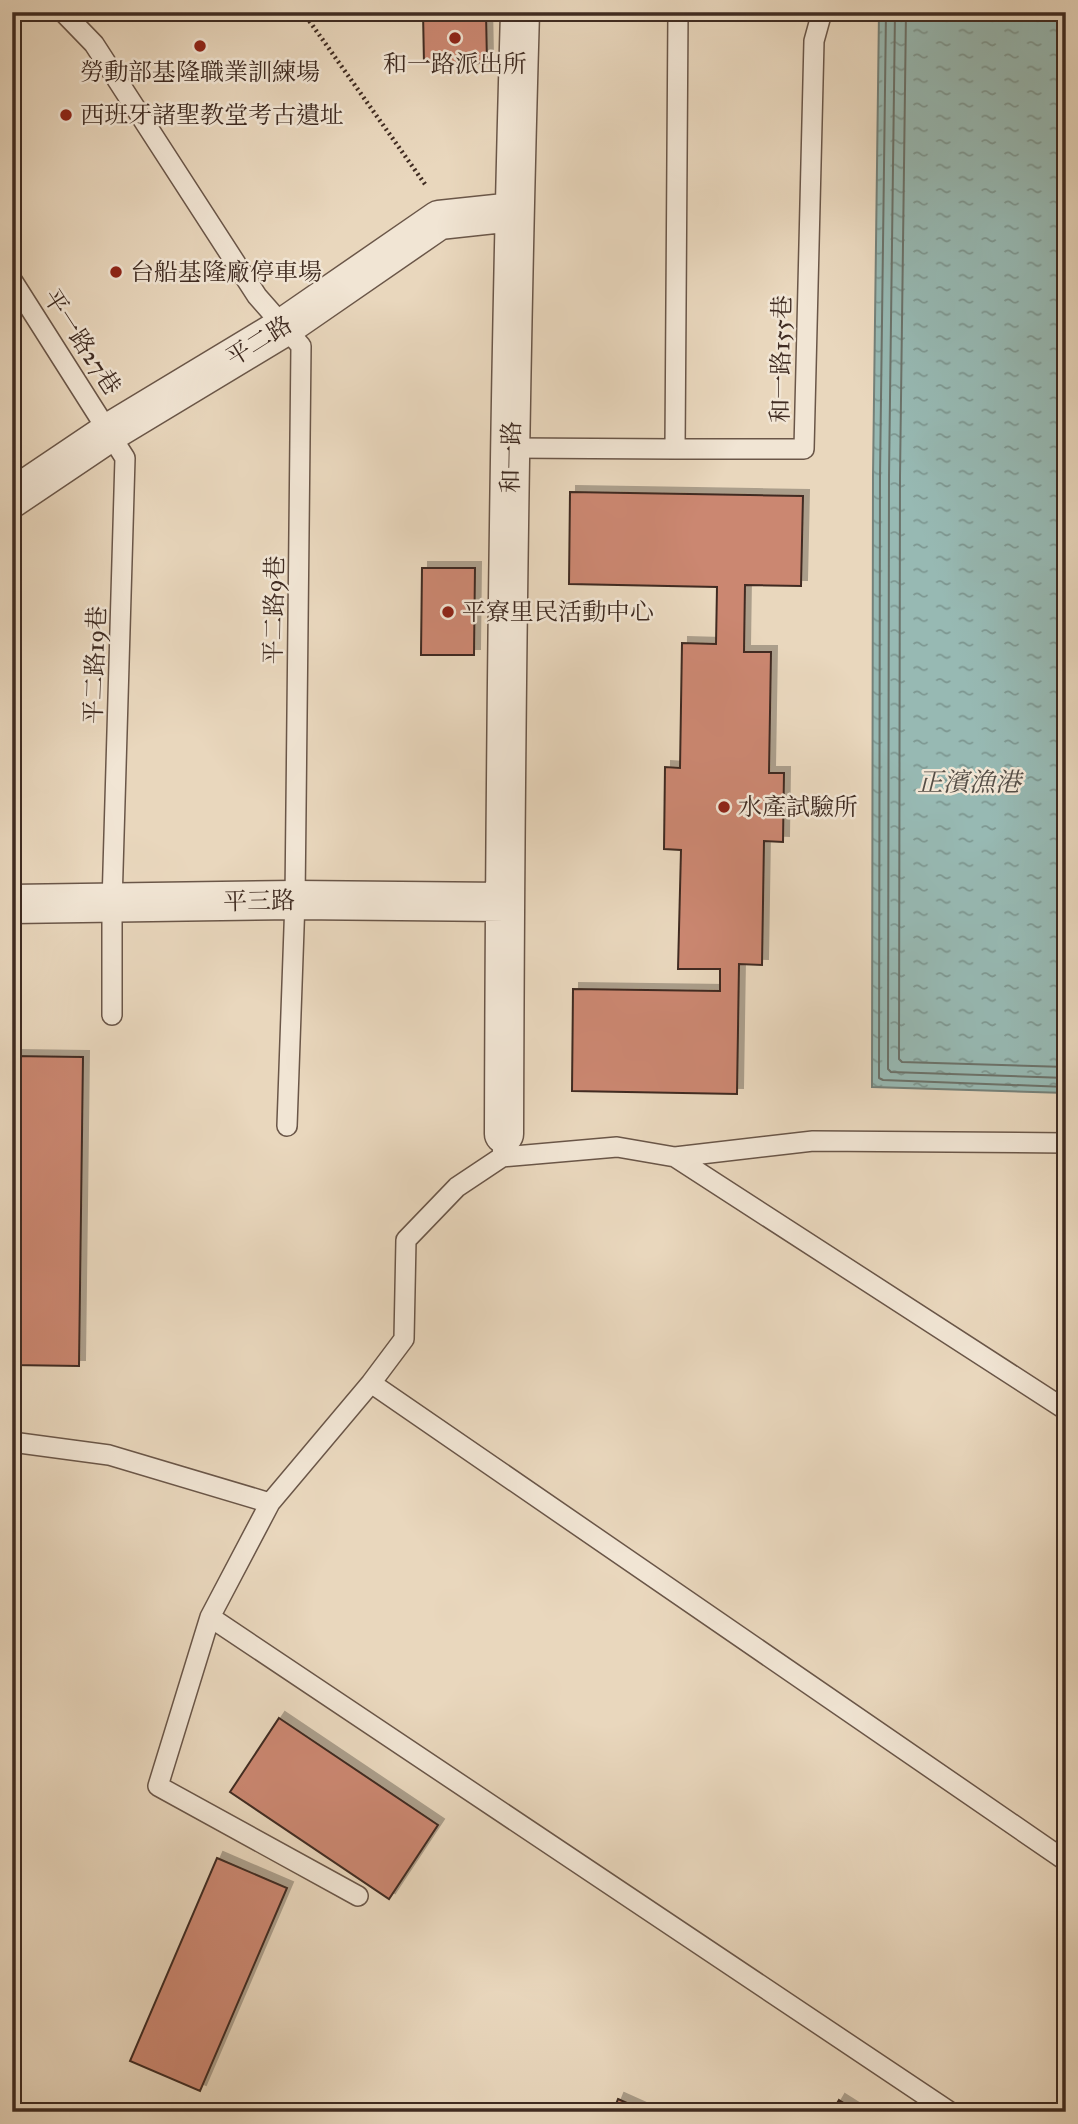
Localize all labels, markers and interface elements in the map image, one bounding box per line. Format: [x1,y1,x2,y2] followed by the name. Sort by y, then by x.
[447,30,463,46] marker: 和一路派出所
[192,38,208,54] marker: 勞動部基隆職業訓練場
[383,49,527,79] place label: 和一路派出所
[80,57,320,87] place label: 勞動部基隆職業訓練場
[80,100,344,130] place label: 西班牙諸聖教堂考古遺址
[58,107,74,123] marker: 西班牙諸聖教堂考古遺址
[130,257,322,287] place label: 台船基隆廠停車場
[108,264,124,280] marker: 台船基隆廠停車場
[37,284,127,400] street label: 平一路27巷
[765,295,797,423] street label: 和一路155巷
[221,309,297,373] street label: 平二路
[495,421,527,493] street label: 和一路
[258,555,290,665] street label: 平二路9巷
[462,597,654,627] place label: 平寮里民活動中心
[440,604,456,620] marker: 平寮里民活動中心
[78,605,112,725] street label: 平二路19巷
[917,766,1024,798] water label: 正濱漁港
[738,792,858,822] place label: 水產試驗所
[716,799,732,815] marker: 水產試驗所
[223,885,295,917] street label: 平三路

